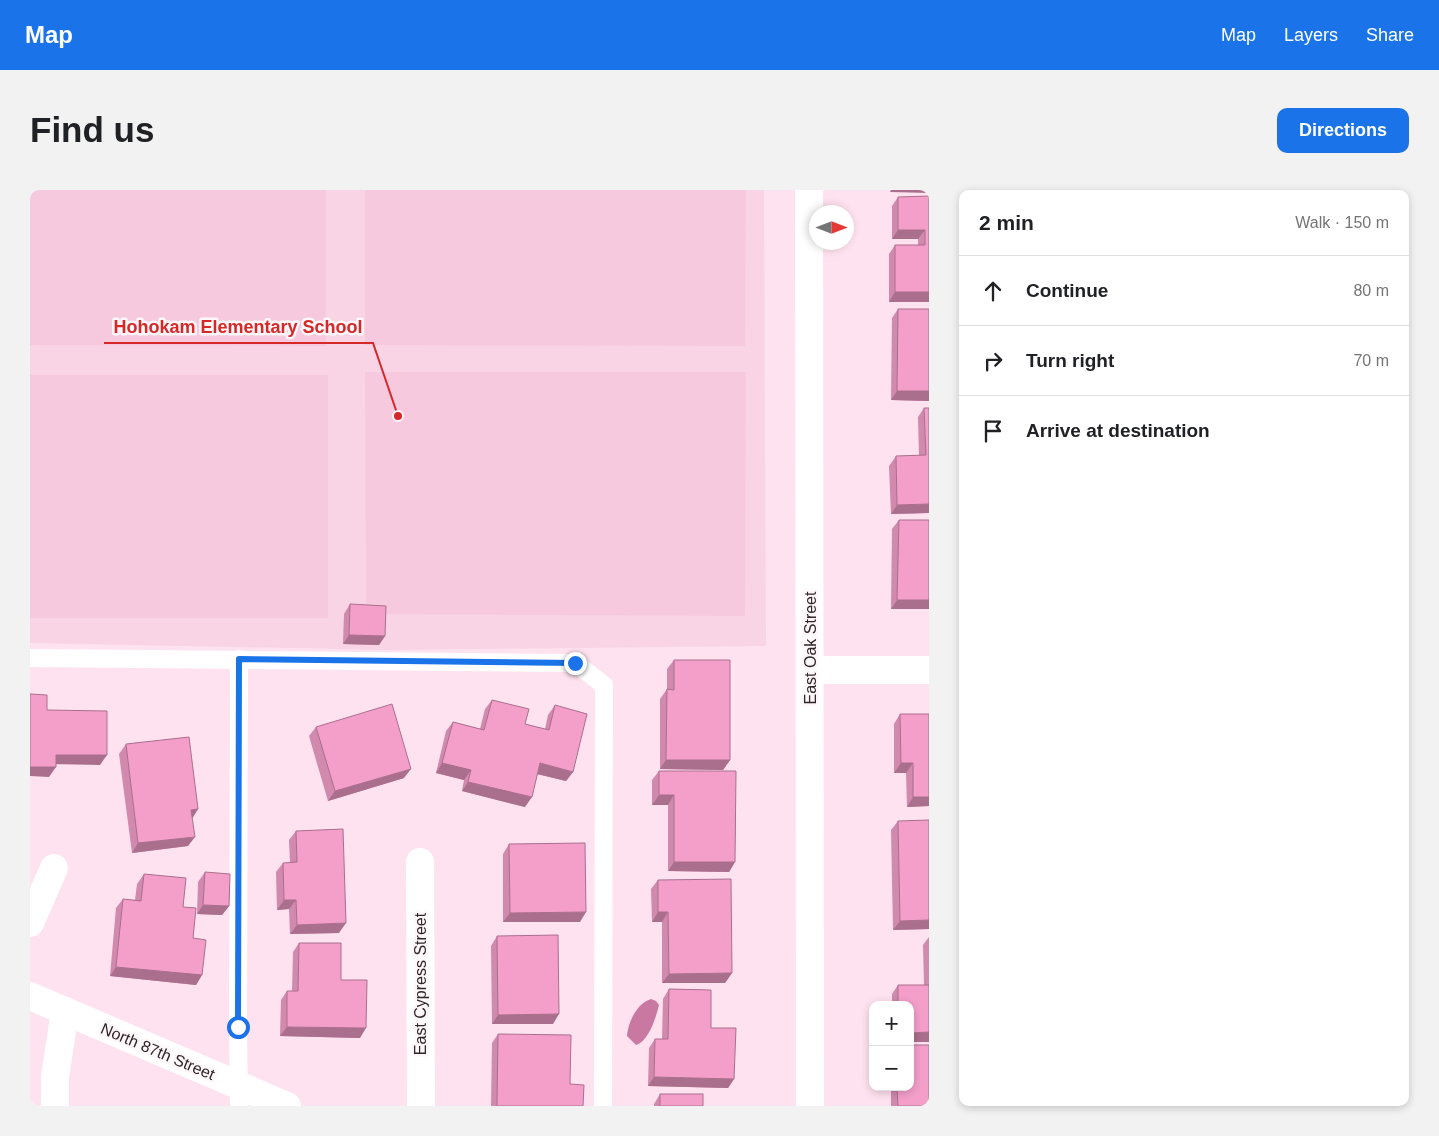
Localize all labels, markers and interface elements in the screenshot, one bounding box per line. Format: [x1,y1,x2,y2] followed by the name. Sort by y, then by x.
[25,21,73,48] text: Map
[1221,25,1256,45] text: Map
[1284,25,1338,45] text: Layers
[1366,25,1414,45] text: Share
[1277,108,1409,153] button: Directions
[30,110,154,149] text: Find us
[809,205,854,250] north arrow
[979,211,1034,234] text: 2 min
[1295,214,1389,231] text: Walk · 150 m
[979,277,1007,305] icon: ahead
[1026,280,1108,301] text: Continue
[1353,282,1389,299] text: 80 m
[104,310,373,343] callout: Hohokam Elementary School
[113,317,363,337] text: Hohokam Elementary School
[979,347,1007,375] icon: right
[1026,350,1114,371] text: Turn right
[1353,352,1389,369] text: 70 m
[979,417,1007,445] icon: arrive
[1026,420,1210,441] text: Arrive at destination
[802,591,819,704] street label: East Oak Street
[564,652,587,675] route end
[412,912,429,1055] street label: East Cypress Street
[869,1001,914,1091] map controls
[869,1001,914,1046] button: +
[227,1016,250,1039] route start
[98,1020,218,1083] street label: North 87th Street
[869,1046,914,1091] button: −

